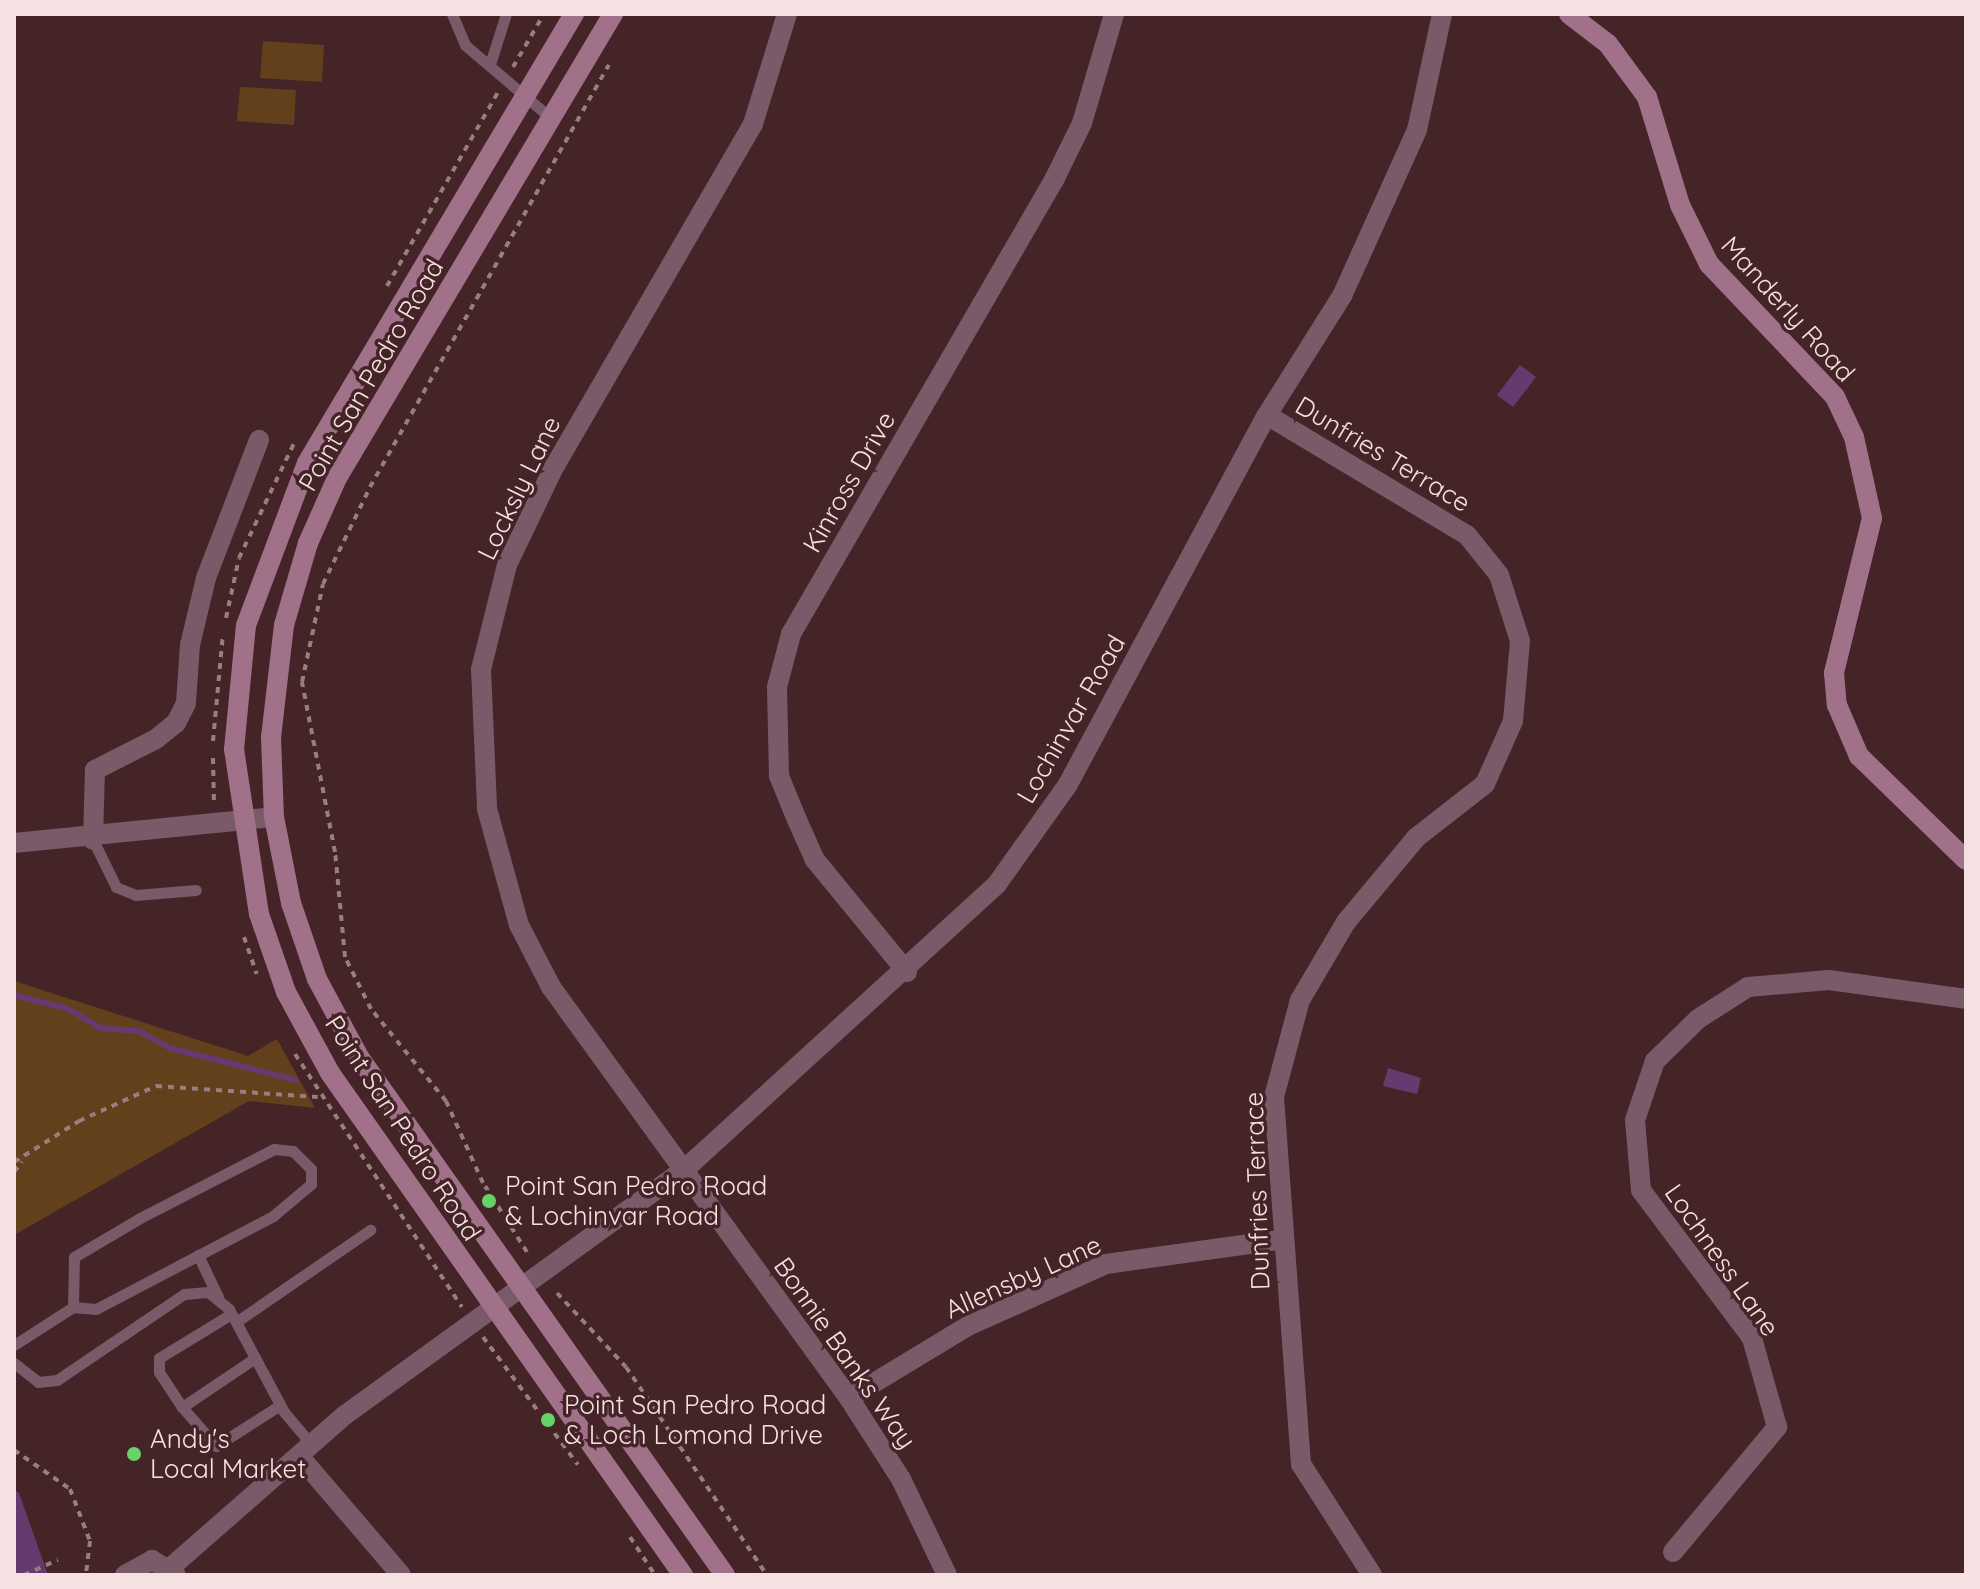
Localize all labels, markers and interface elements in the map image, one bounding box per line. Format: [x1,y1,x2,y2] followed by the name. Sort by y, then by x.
[1715,230,1861,388] street label: Manderly Road
[292,254,450,496] street label: Point San Pedro Road
[1290,390,1476,518] street label: Dunfries Terrace
[796,406,902,558] street label: Kinross Drive
[471,411,567,565] street label: Locksly Lane
[1010,629,1132,809] street label: Lochinvar Road
[318,1009,488,1247] street label: Point San Pedro Road
[1238,1091,1276,1291] street label: Dunfries Terrace
[505,1170,767,1232] place label: Point San Pedro Road & Lochinvar Road
[1658,1178,1786,1342] street label: Lochness Lane
[480,1192,498,1210] marker: Point San Pedro Road & Lochinvar Road
[940,1229,1106,1325] street label: Allensby Lane
[767,1251,923,1455] street label: Bonnie Banks Way
[564,1389,826,1450] place label: Point San Pedro Road & Loch Lomond Drive
[539,1411,557,1429] marker: Point San Pedro Road & Loch Lomond Drive
[150,1423,306,1484] place label: Andy's Local Market
[125,1445,143,1463] marker: Andy's Local Market

